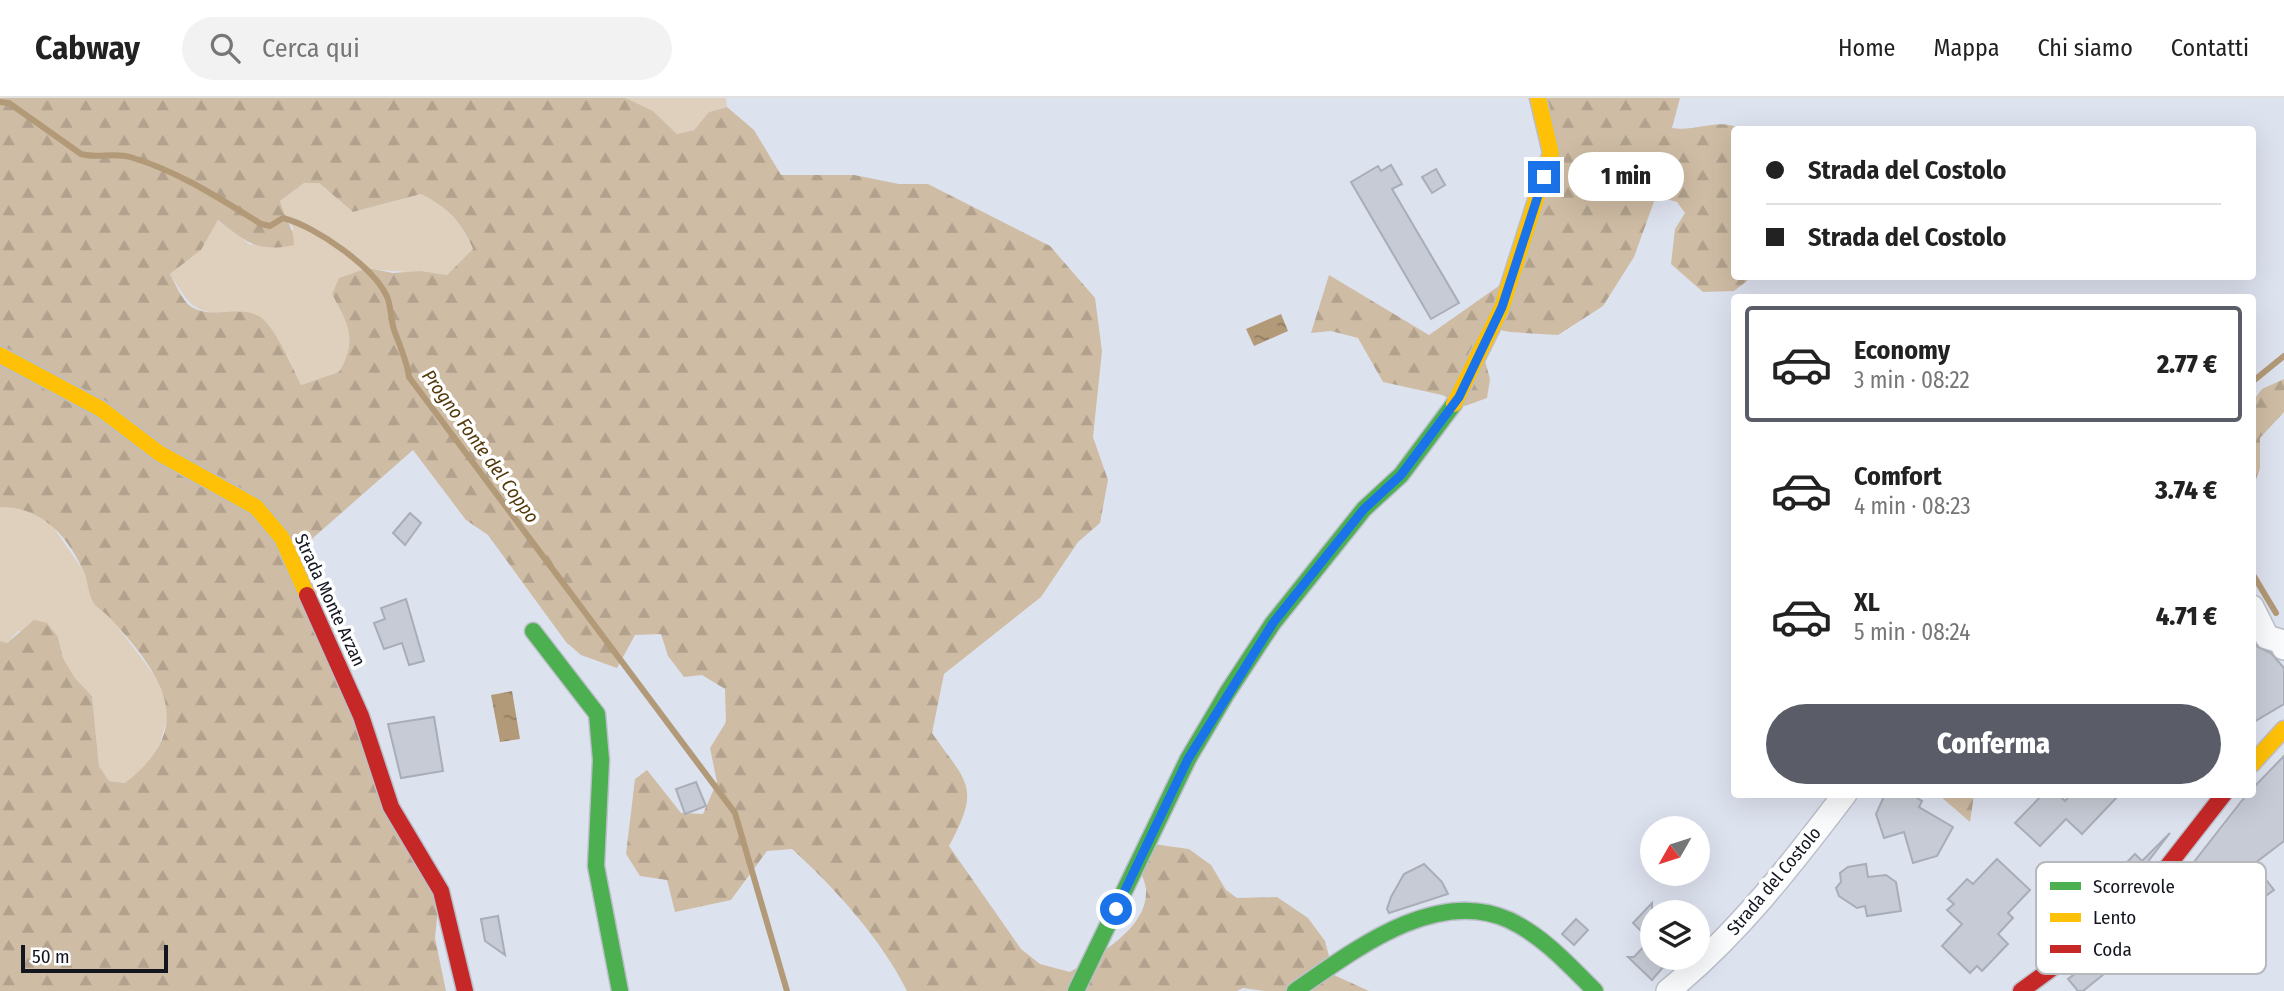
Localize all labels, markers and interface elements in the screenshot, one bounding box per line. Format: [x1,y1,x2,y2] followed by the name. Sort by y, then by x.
[182,17,672,80] search box
[35,28,140,68] text: Cabway
[206,29,244,67] icon: search
[262,33,360,64] text: Cerca qui
[1838,34,1895,62] text: Home
[1933,34,1999,62] text: Mappa
[2037,34,2133,62] text: Chi siamo
[2171,34,2249,62] text: Contatti
[1568,153,1684,202] callout: 1 min
[1808,155,2006,186] text: Strada del Costolo
[1528,161,1560,193] route end
[1601,162,1651,190] text: 1 min
[1808,222,2006,253] text: Strada del Costolo
[1770,333,1833,396] icon: car
[1854,335,1950,366] text: Economy
[2157,349,2217,380] text: 2.77 €
[417,365,544,527] water label: Progno Fonte del Coppo
[1854,366,1970,394] text: 3 min · 08:22
[1770,459,1833,522] icon: car
[1854,461,1942,492] text: Comfort
[2155,475,2217,506] text: 3.74 €
[1854,492,1971,520] text: 4 min · 08:23
[290,530,370,670] street label: Strada Monte Arzan
[1770,585,1833,648] icon: car
[1854,587,1880,618] text: XL
[2156,601,2217,632] text: 4.71 €
[1854,618,1970,646] text: 5 min · 08:24
[1766,704,2221,784] button: Conferma
[1640,816,1710,886] north arrow
[1640,816,1710,970] map controls
[1722,822,1826,940] street label: Strada del Costolo
[2036,862,2266,974] legend
[2093,875,2175,898] text: Scorrevole
[1100,893,1132,925] route start
[1640,900,1710,970] button: layers
[2093,906,2136,929] text: Lento
[2093,938,2132,961] text: Coda
[21,942,168,974] scale bar
[32,945,70,968] text: 50 m

